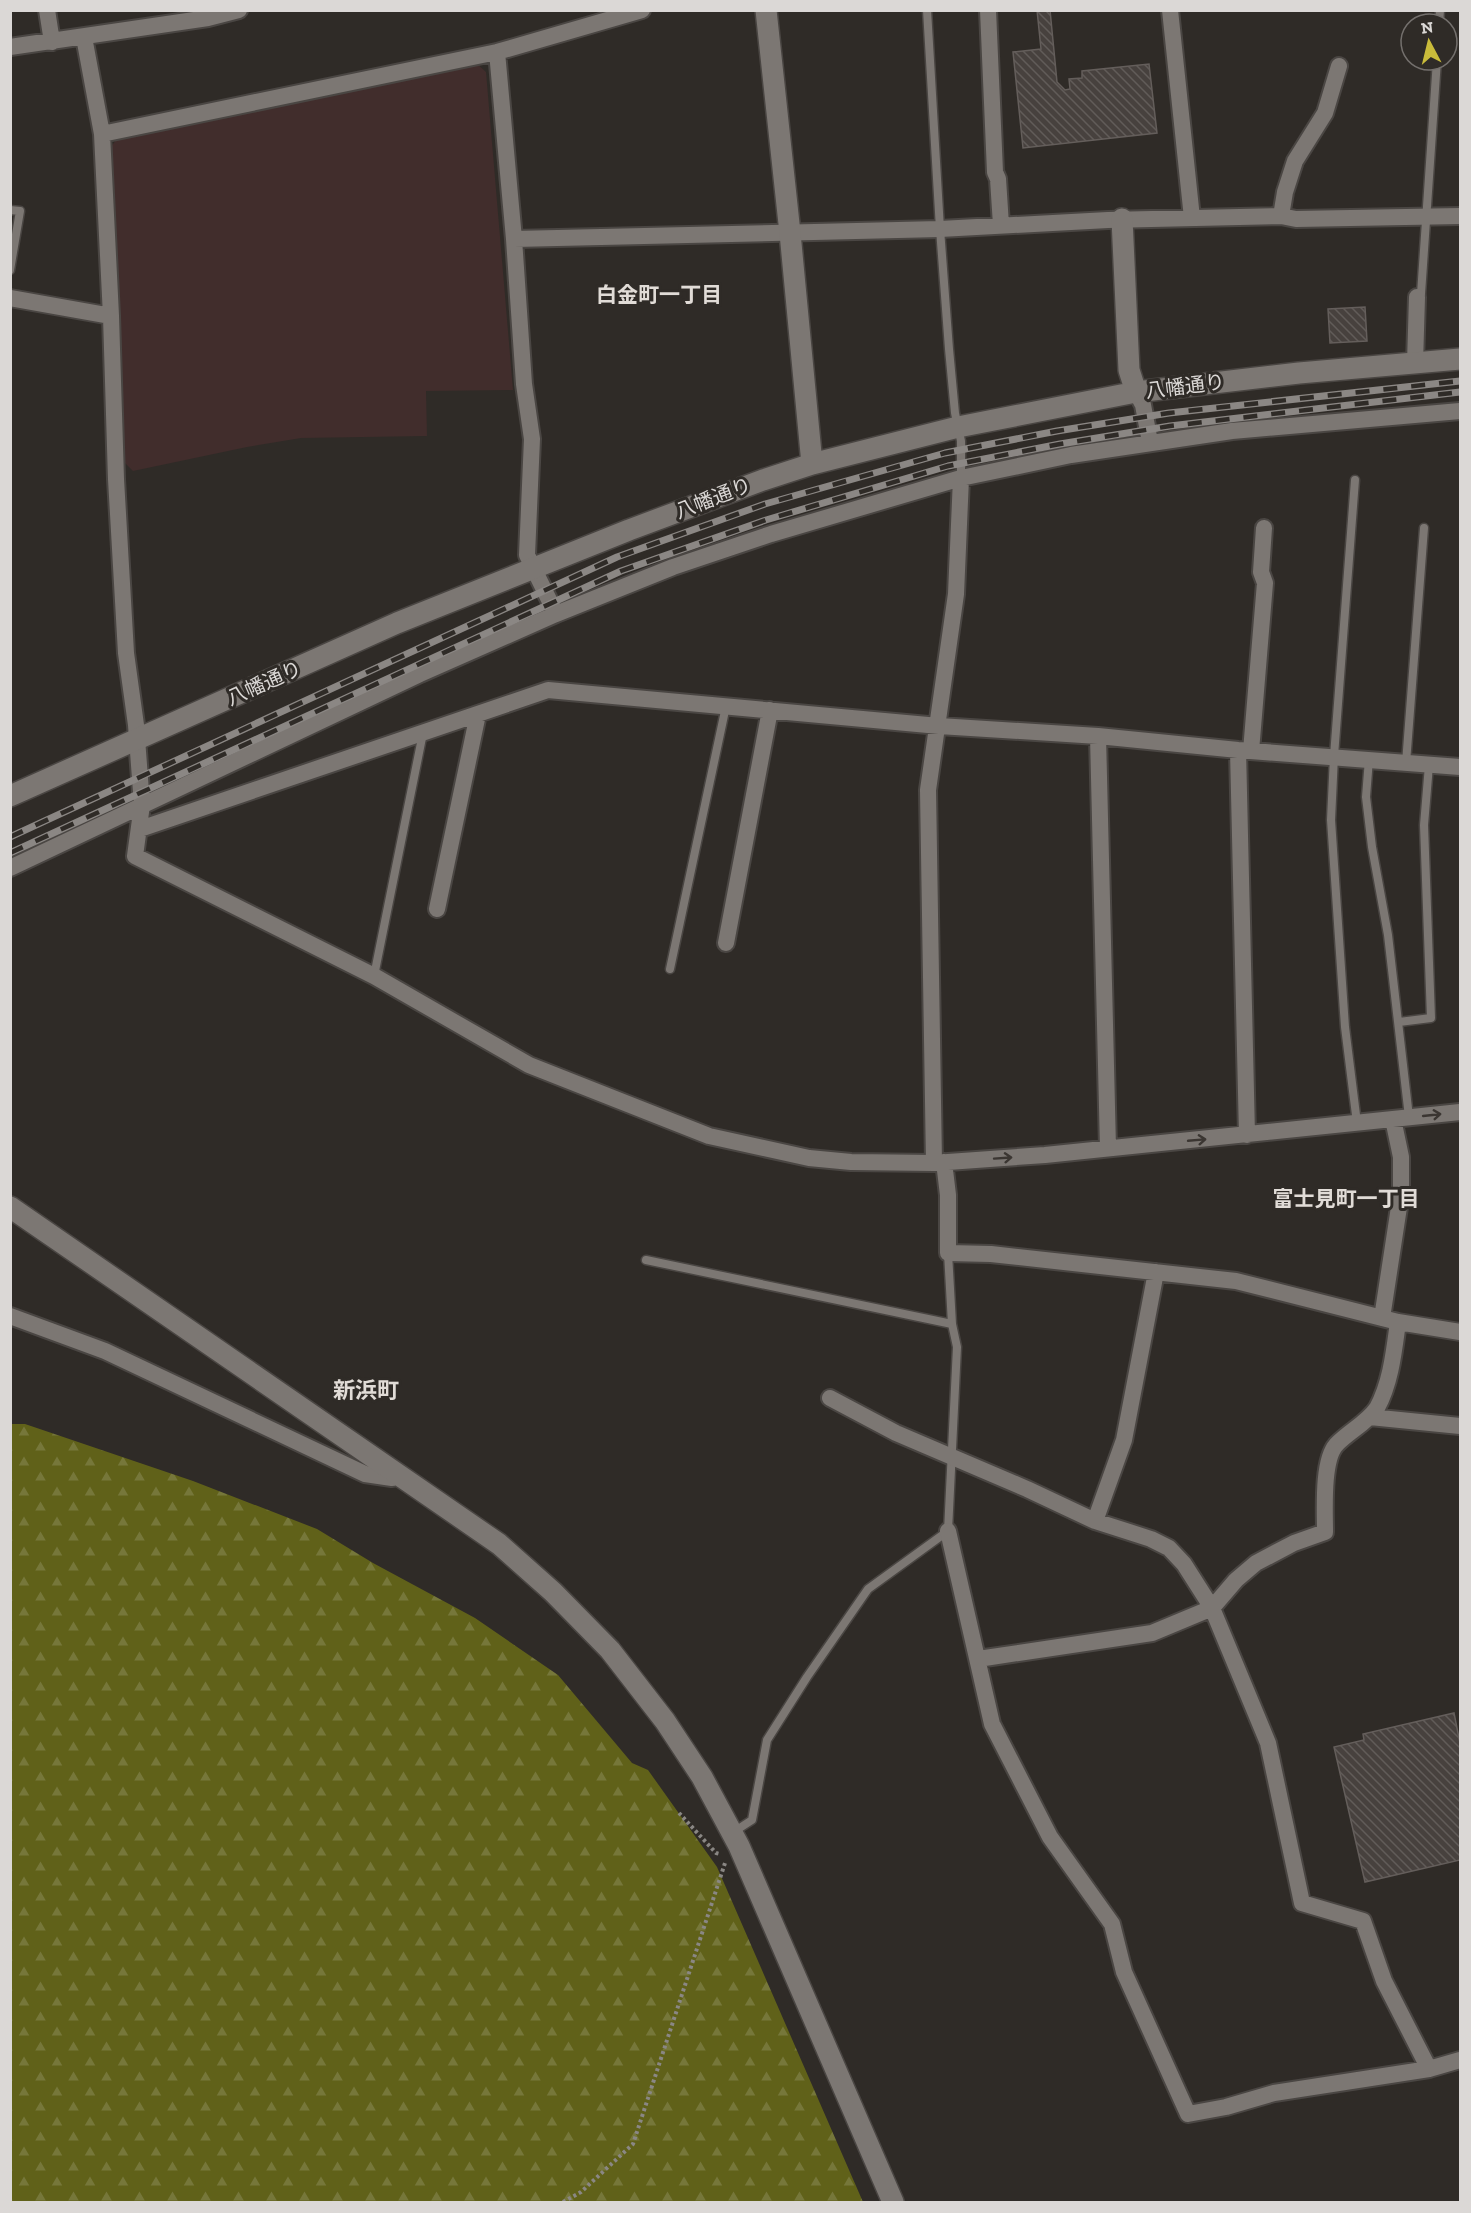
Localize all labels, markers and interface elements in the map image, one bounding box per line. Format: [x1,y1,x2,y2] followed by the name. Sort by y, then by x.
[1399,12,1459,72] north arrow
[1420,17,1434,38] text: N
[596,282,722,307] district label: 白金町一丁目
[1144,369,1226,403] street label: 八幡通り
[671,472,755,524] street label: 八幡通り
[223,656,305,710] street label: 八幡通り
[1422,1109,1442,1120] one-way arrow
[1186,1134,1206,1145] one-way arrow
[992,1152,1012,1163] one-way arrow
[1273,1186,1420,1211] district label: 富士見町一丁目
[333,1377,399,1404] district label: 新浜町

